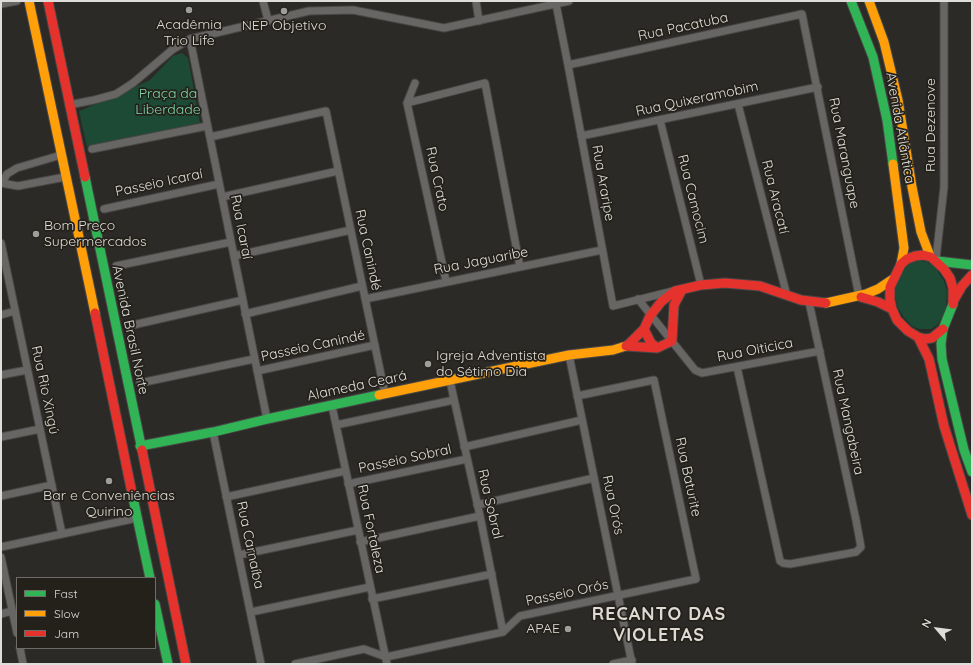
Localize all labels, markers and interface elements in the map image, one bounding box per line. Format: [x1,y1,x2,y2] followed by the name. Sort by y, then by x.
[184,5,194,15] marker: Acadêmia Trio Life
[279,6,289,16] marker: NEP Objetivo
[636,9,730,45] street label: Rua Pacatuba
[156,17,222,50] place label: Acadêmia Trio Life
[242,18,326,34] place label: NEP Objetivo
[882,71,918,185] street label: Avenida Atlântica
[634,78,760,120] street label: Rua Quixeramobim
[923,78,939,172] street label: Rua Dezenove
[135,86,201,118] park label: Praça da Liberdade
[825,96,863,210] street label: Rua Maranguape
[588,144,618,222] street label: Rua Araripe
[422,145,452,213] street label: Rua Crato
[674,153,712,245] street label: Rua Camocim
[758,158,792,236] street label: Rua Aracatí
[114,166,204,200] street label: Passeio Icaraí
[227,193,255,261] street label: Rua Icaraí
[351,208,385,292] street label: Rua Canindé
[44,218,147,250] place label: Bom Preço Supermercados
[31,229,41,239] marker: Bom Preço Supermercados
[432,244,530,278] street label: Rua Jaguaribe
[108,264,152,396] street label: Avenida Brasil Norte
[259,327,367,365] street label: Passeio Canindé
[716,334,794,366] street label: Rua Oiticica
[27,344,63,436] street label: Rua Rio Xingú
[436,348,546,380] place label: Igreja Adventista do Sétimo Dia
[423,359,433,369] marker: Igreja Adventista do Sétimo Dia
[306,367,408,405] street label: Alameda Ceará
[829,367,867,477] street label: Rua Mangabeira
[671,436,705,518] street label: Rua Baturite
[357,441,453,477] street label: Passeio Sobral
[474,467,506,541] street label: Rua Sobral
[598,474,628,536] street label: Rua Orós
[104,476,114,486] marker: Bar e Conveniências Quirino
[353,483,389,575] street label: Rua Fortaleza
[43,488,175,520] place label: Bar e Conveniências Quirino
[233,500,267,590] street label: Rua Carnaíba
[524,576,610,610] street label: Passeio Orós
[16,577,156,649] legend
[54,586,78,601] text: Fast
[592,604,726,646] district label: RECANTO DAS VIOLETAS
[54,606,80,621] text: Slow
[917,609,957,649] north arrow
[918,617,934,630] text: N
[526,621,560,637] place label: APAE
[563,624,573,634] marker: APAE
[54,626,79,641] text: Jam

